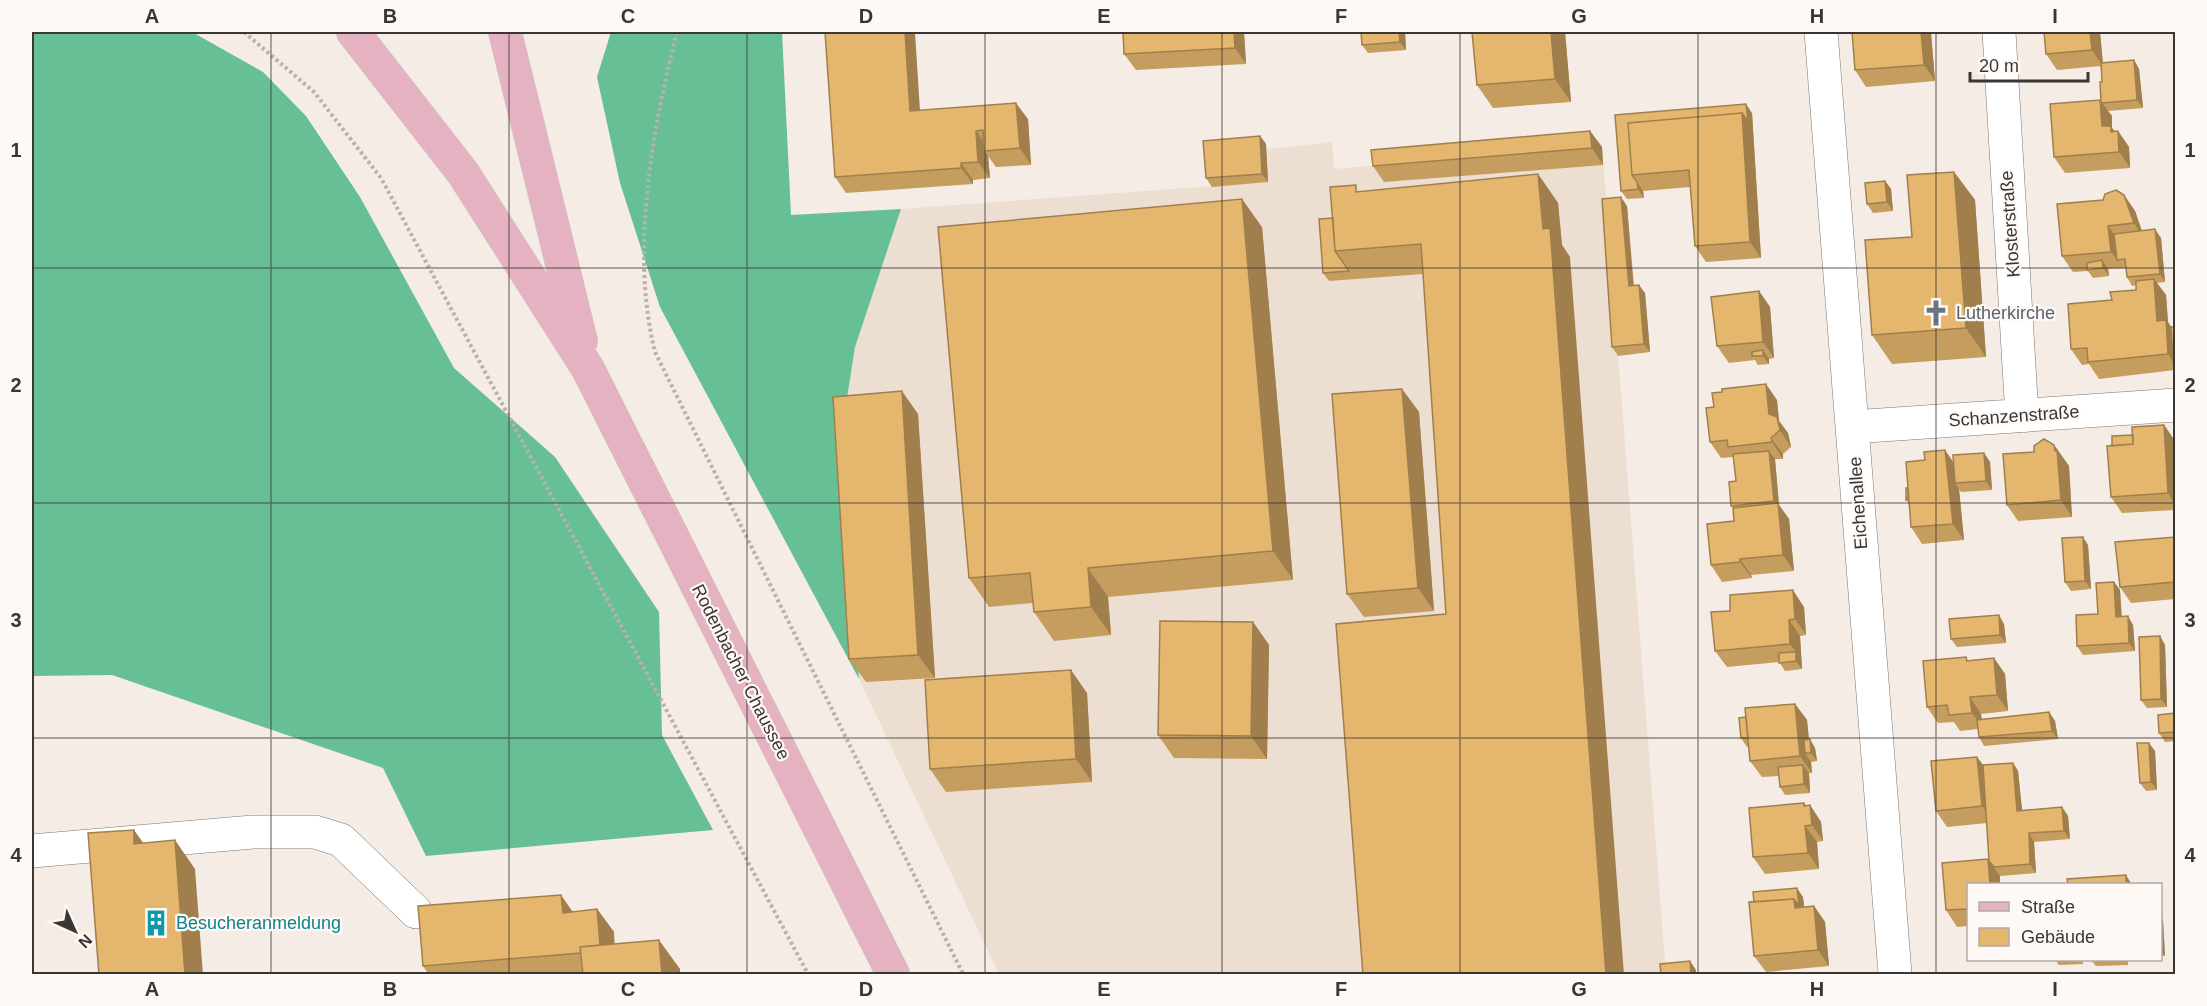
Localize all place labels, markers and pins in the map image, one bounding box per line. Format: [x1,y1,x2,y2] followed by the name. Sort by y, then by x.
[1921,298,1951,328] church icon: Lutherkirche
[1956,303,2055,323] place label: Lutherkirche
[141,908,171,938] building icon: Besucheranmeldung
[176,913,341,933] place label: Besucheranmeldung

